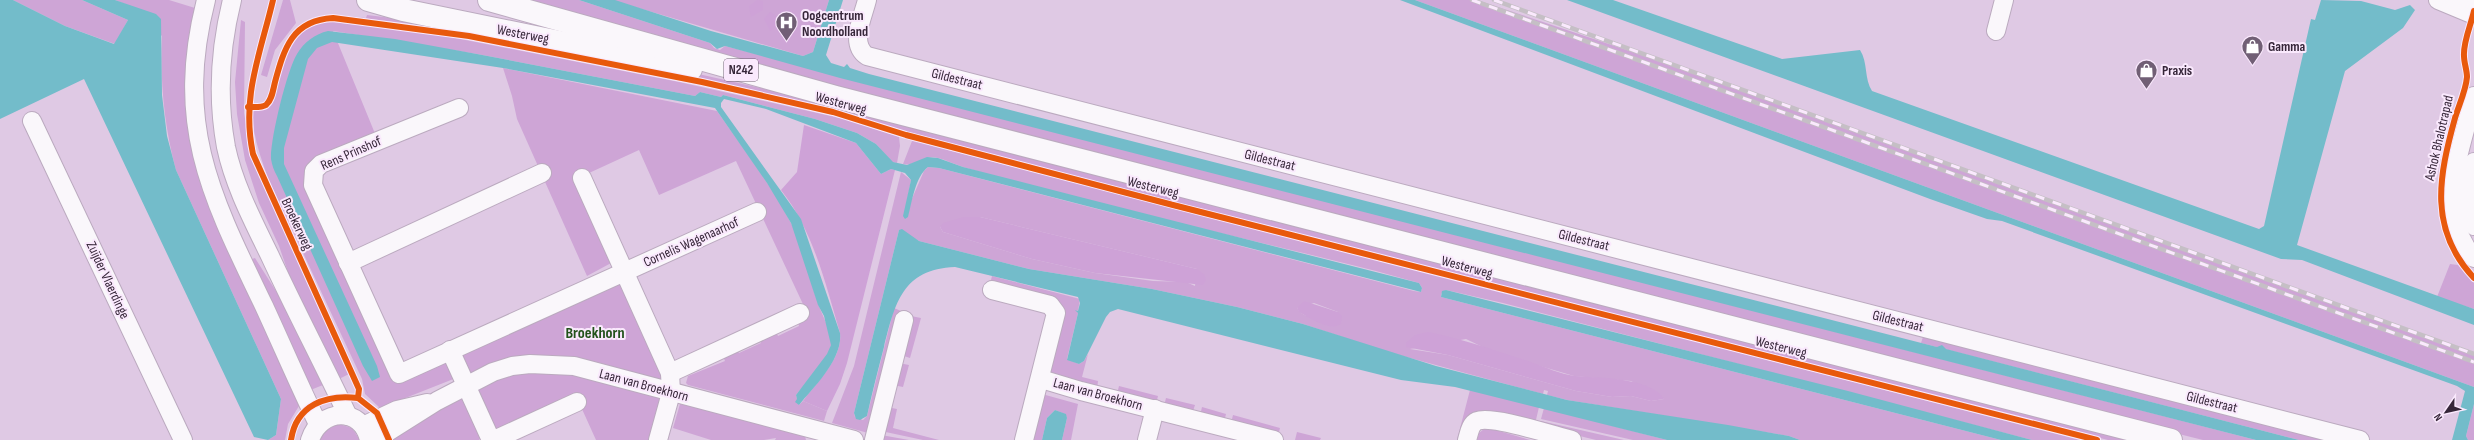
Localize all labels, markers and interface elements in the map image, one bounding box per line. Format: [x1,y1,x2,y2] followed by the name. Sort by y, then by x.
[802,7,868,40] place label: Oogcentrum Noordholland
[774,10,800,43] hospital icon: Oogcentrum Noordholland
[496,21,551,47] street label: Westerweg
[2239,33,2265,66] shop icon: Gamma
[2268,38,2306,55] place label: Gamma
[2134,57,2160,90] shop icon: Praxis
[724,59,758,81] road number: N242
[2162,62,2192,79] place label: Praxis
[930,64,984,94] street label: Gildestraat
[813,88,869,118] street label: Westerweg
[2421,94,2457,183] street label: Ashok Bhalotrapad
[318,132,385,174] street label: Rens Prinshof
[1243,145,1297,175] street label: Gildestraat
[1125,172,1181,202] street label: Westerweg
[278,195,317,253] street label: Broekerweg
[641,213,742,271] street label: Cornelis Wagenaarhof
[1557,225,1611,255] street label: Gildestraat
[83,239,133,321] street label: Zuijder Vlaerdinge
[1439,252,1495,282] street label: Westerweg
[1871,306,1925,336] street label: Gildestraat
[565,324,625,343] district label: Broekhorn
[1753,332,1809,362] street label: Westerweg
[598,365,690,405] street label: Laan van Broekhorn
[1052,374,1144,414] street label: Laan van Broekhorn
[2185,387,2239,417] street label: Gildestraat
[2426,392,2466,432] north arrow
[2431,411,2445,423] text: N

